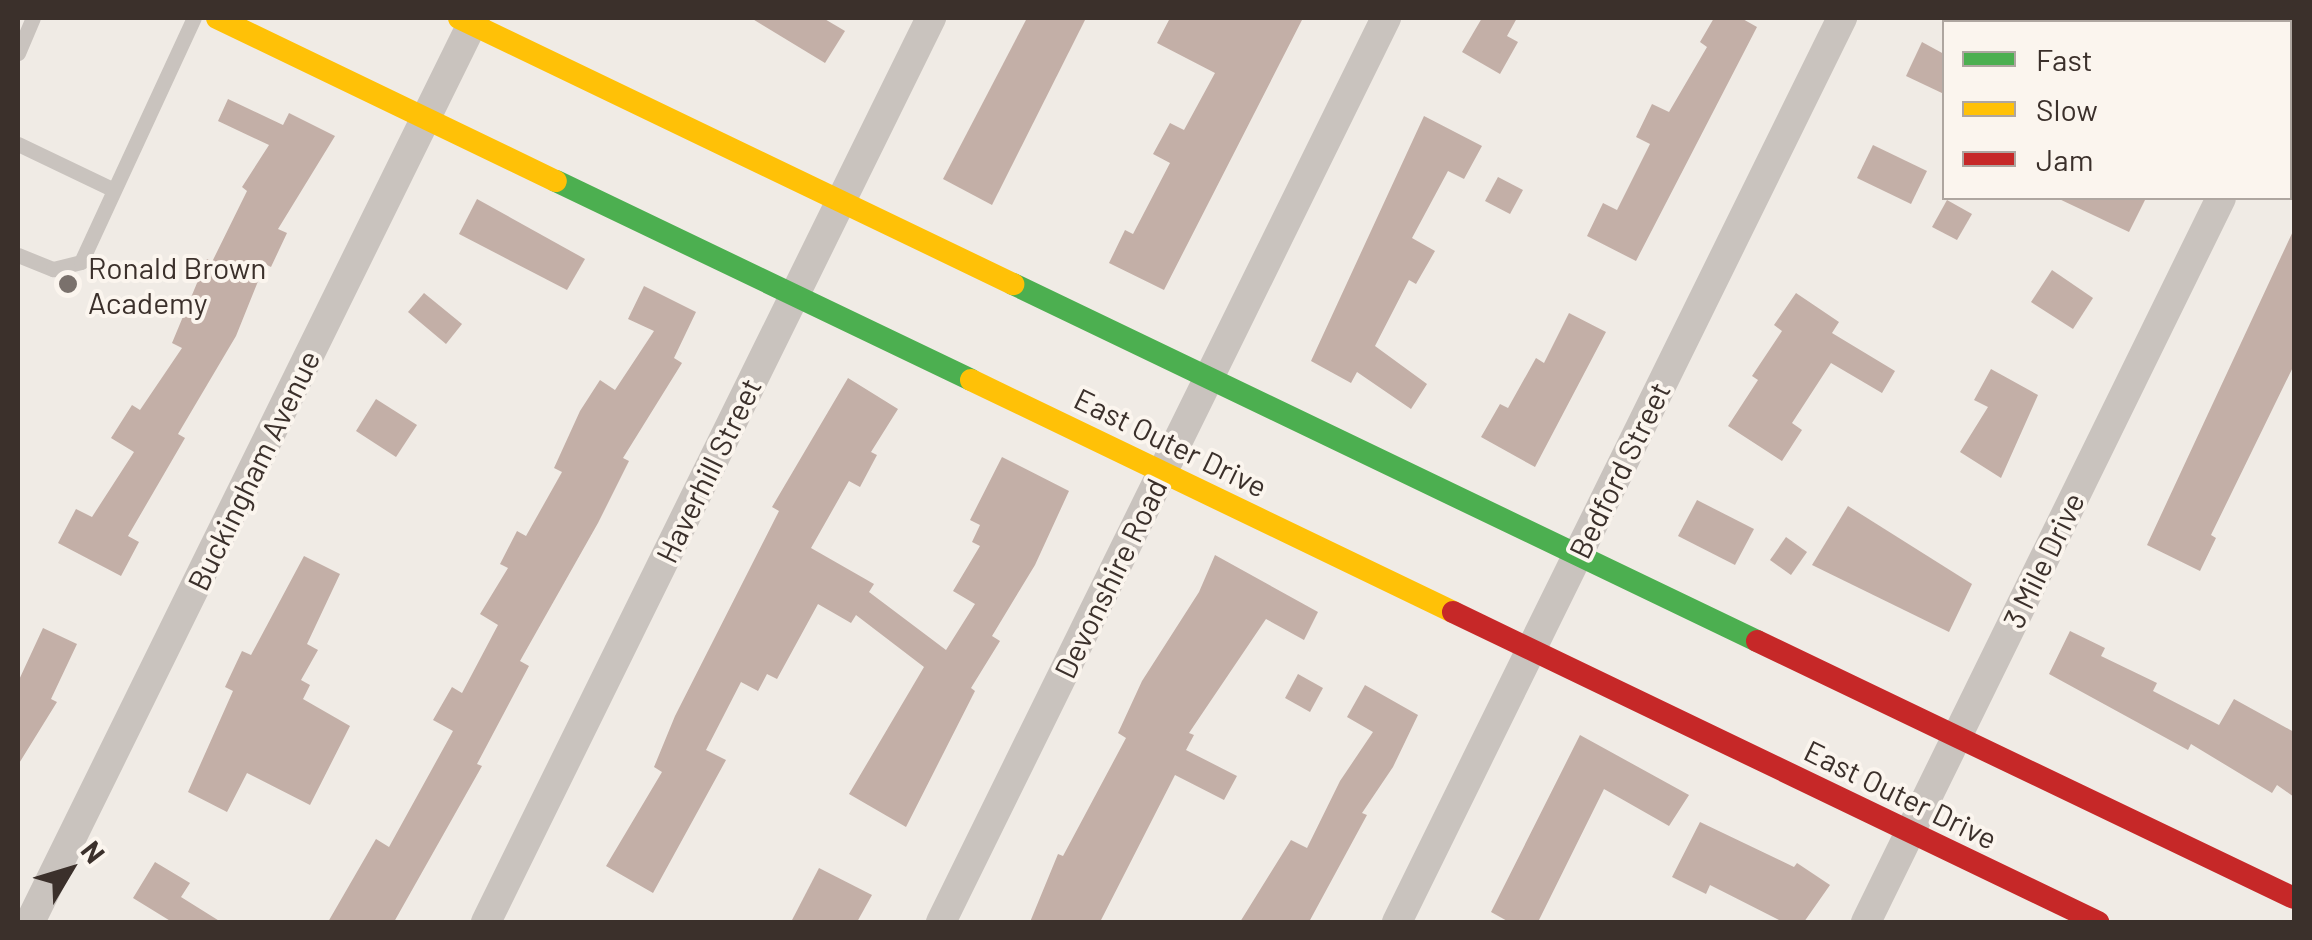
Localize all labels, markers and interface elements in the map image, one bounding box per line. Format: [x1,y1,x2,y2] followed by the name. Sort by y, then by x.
[1942,20,2292,200] legend
[2036,41,2093,77] text: Fast
[2036,91,2098,127] text: Slow
[2036,141,2093,177] text: Jam
[88,249,267,320] place label: Ronald Brown Academy
[57,273,79,295] marker: Ronald Brown Academy
[179,344,327,596] street label: Buckingham Avenue
[648,372,768,568] street label: Haverhill Street
[1561,376,1677,564] street label: Bedford Street
[1069,380,1273,504] street label: East Outer Drive
[1046,472,1174,684] street label: Devonshire Road
[1995,486,2091,634] street label: 3 Mile Drive
[1799,732,2003,856] street label: East Outer Drive
[20,820,120,920] north arrow
[75,834,113,869] text: N

